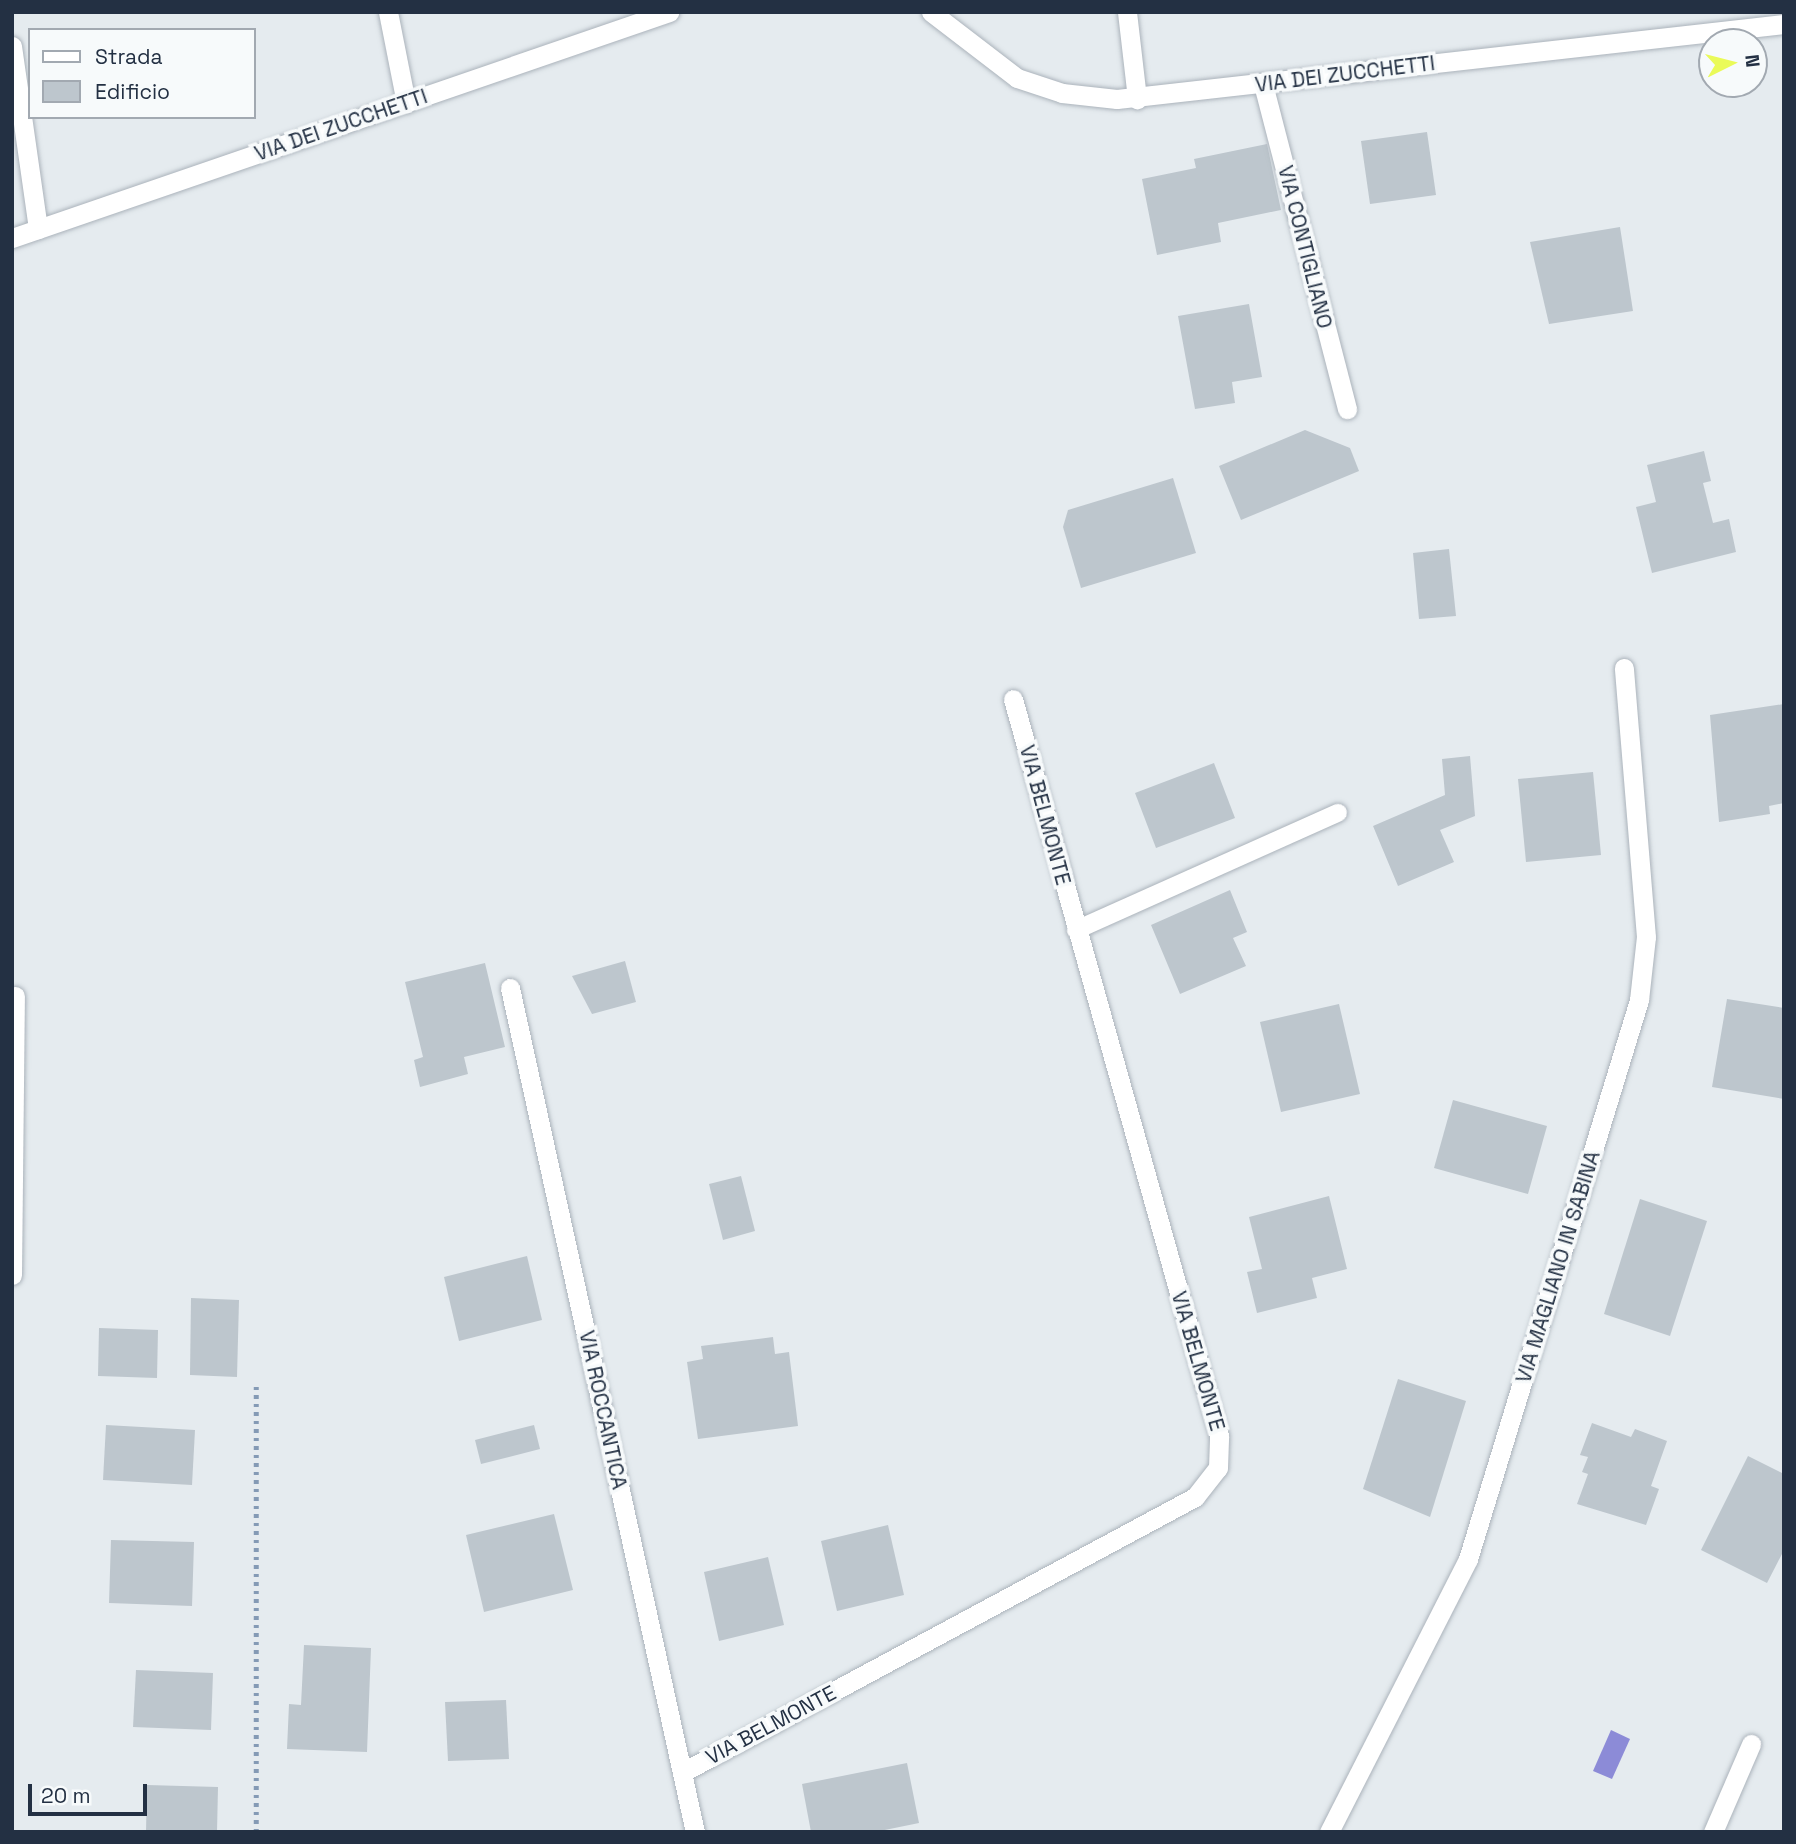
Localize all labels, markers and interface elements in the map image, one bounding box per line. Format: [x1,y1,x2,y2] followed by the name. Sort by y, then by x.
[28,28,256,119] legend
[1698,28,1768,98] north arrow
[95,43,162,70] text: Strada
[1253,50,1437,98] street label: VIA DEI ZUCCHETTI
[1739,53,1765,69] text: N
[95,78,170,105] text: Edificio
[251,84,431,166] street label: VIA DEI ZUCCHETTI
[1273,163,1337,331] street label: VIA CONTIGLIANO
[1014,742,1076,888] street label: VIA BELMONTE
[1511,1148,1605,1386] street label: VIA MAGLIANO IN SABINA
[1166,1288,1230,1434] street label: VIA BELMONTE
[574,1328,632,1492] street label: VIA ROCCANTICA
[701,1680,841,1770] street label: VIA BELMONTE
[32,1770,150,1814] scale bar
[41,1782,91,1809] text: 20 m

